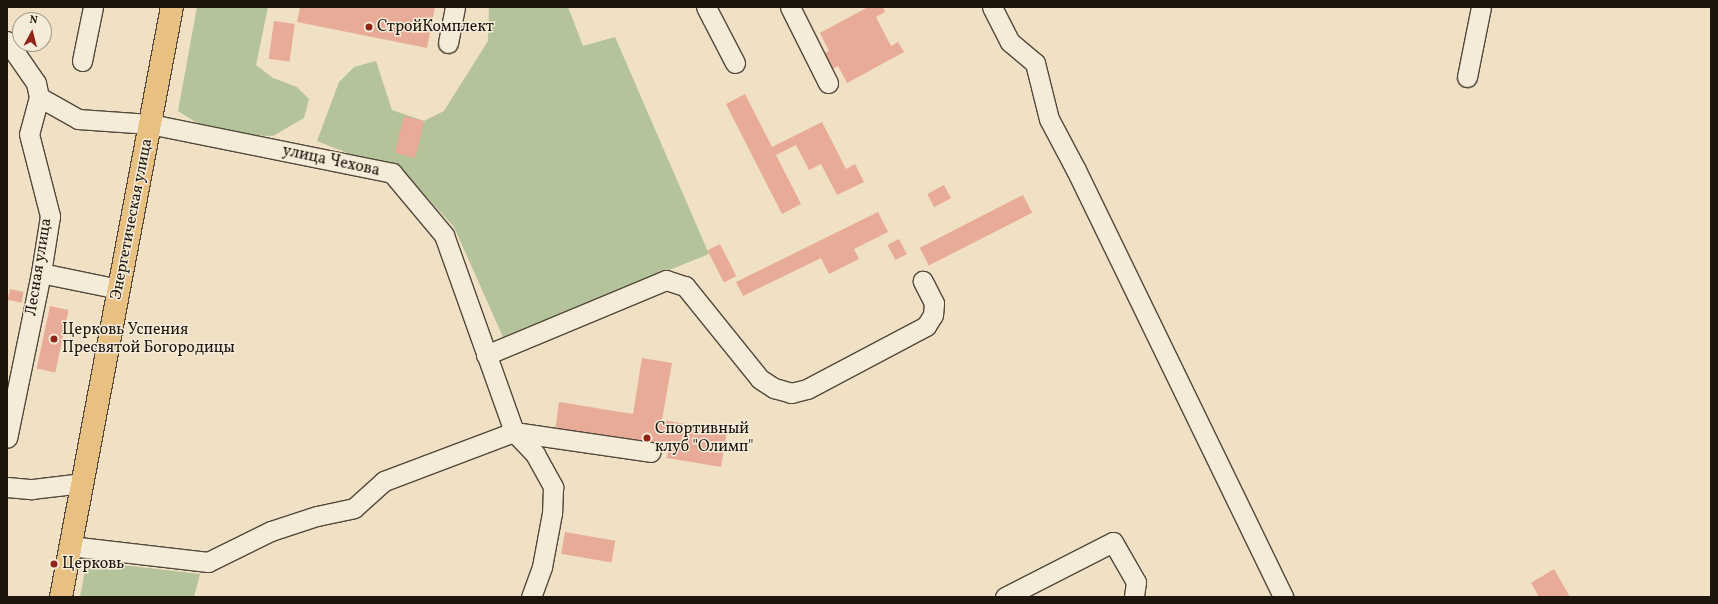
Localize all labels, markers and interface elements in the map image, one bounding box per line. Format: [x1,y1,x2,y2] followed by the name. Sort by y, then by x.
[12,12,52,52] north arrow
[29,13,38,29] text: N
[377,17,494,37] place label: СтройКомплект
[364,22,374,32] marker: СтройКомплект
[107,137,157,301] street label: Энергетическая улица
[281,141,381,181] street label: улица Чехова
[22,216,56,318] street label: Лесная улица
[62,320,235,358] place label: Церковь Успения Пресвятой Богородицы
[49,334,59,344] marker: Церковь Успения Пресвятой Богородицы
[655,419,754,457] place label: Спортивный клуб "Олимп"
[642,433,652,443] marker: Спортивный клуб "Олимп"
[62,554,124,574] place label: Церковь
[49,559,59,569] marker: Церковь

